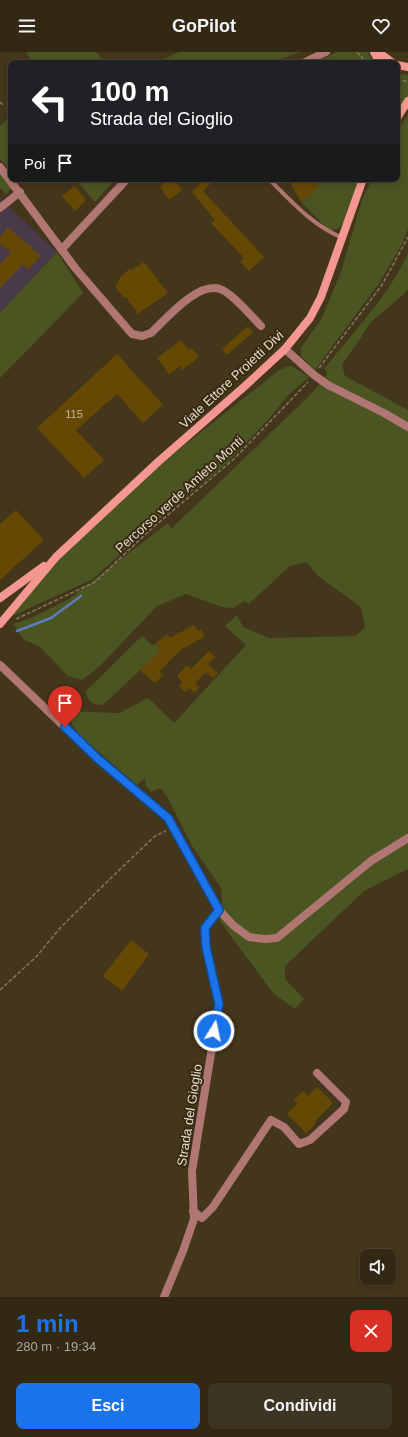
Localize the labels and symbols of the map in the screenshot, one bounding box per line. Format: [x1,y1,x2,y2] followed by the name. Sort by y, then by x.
[176,327,286,431] street label: Viale Ettore Proietti Divi
[65,408,83,420] house number: 115
[112,433,246,556] street label: Percorso verde Amleto Monti
[48,686,82,727] pin
[193,1010,235,1052] position arrow
[174,1063,205,1167] street label: Strada del Gioglio

